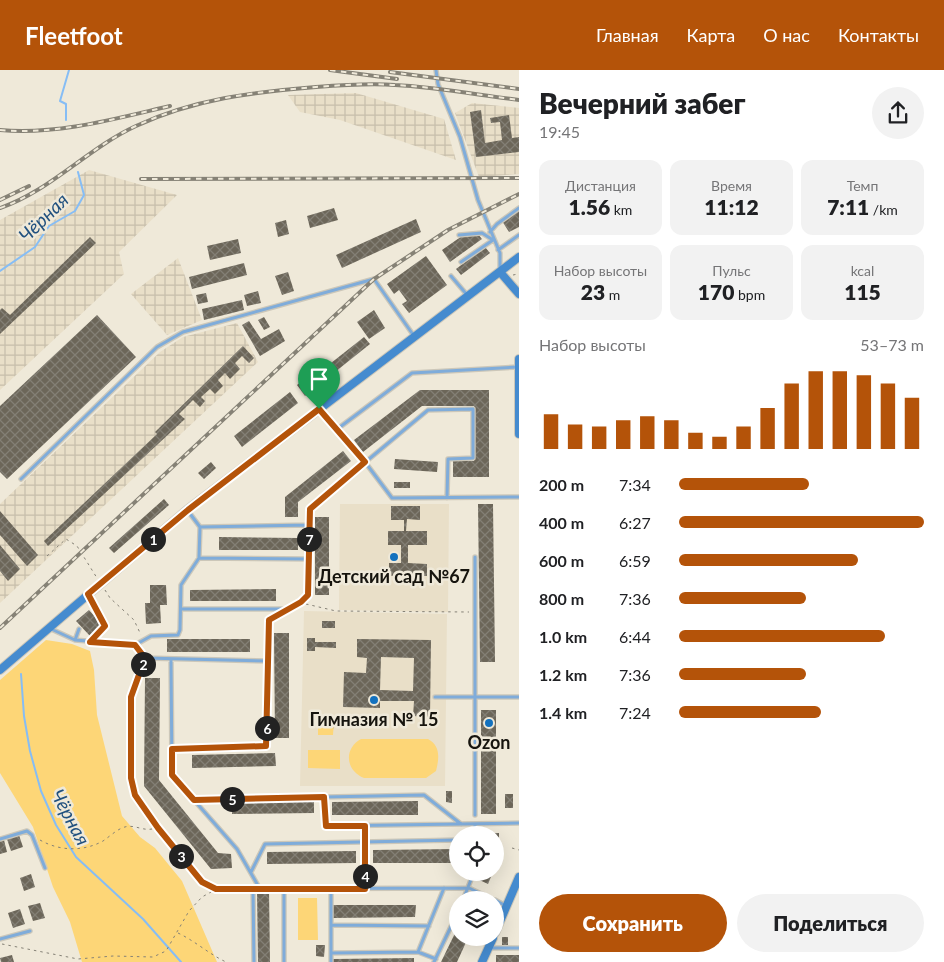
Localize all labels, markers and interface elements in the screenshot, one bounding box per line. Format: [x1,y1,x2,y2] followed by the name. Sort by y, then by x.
[25,21,123,50] text: Fleetfoot
[596,24,659,46] text: Главная
[687,24,735,46] text: Карта
[763,24,810,46] text: О нас
[838,24,919,46] text: Контакты
[539,86,745,120] text: Вечерний забег
[872,87,924,139] button: share
[539,122,580,141] text: 19:45
[565,177,636,194] text: Дистанция
[711,177,752,194] text: Время
[847,177,878,194] text: Темп
[13,188,73,246] water label: Чёрная
[569,194,610,219] text: 1.56
[704,194,759,219] text: 11:12
[827,194,869,219] text: 7:11
[610,201,632,218] text: km
[869,201,898,218] text: /km
[554,262,647,279] text: Набор высоты
[712,262,751,279] text: Пульс
[851,262,874,279] text: kcal
[581,279,605,304] text: 23
[698,279,734,304] text: 170
[844,279,881,304] text: 115
[605,286,620,303] text: m
[734,286,765,303] text: bpm
[539,335,646,354] text: Набор высоты
[860,335,924,354] text: 53–73 m
[298,358,340,409] pin
[305,365,333,393] icon: arrive
[539,475,584,494] text: 200 m
[619,475,651,494] text: 7:34
[539,513,584,532] text: 400 m
[619,513,651,532] text: 6:27
[140,526,166,552] pin: 1
[296,526,322,552] pin: 7
[149,531,158,548] text: 1
[305,531,314,548] text: 7
[388,551,400,563] marker: Детский сад №67
[539,551,584,570] text: 600 m
[619,551,651,570] text: 6:59
[318,565,470,587] place label: Детский сад №67
[539,589,584,608] text: 800 m
[619,589,651,608] text: 7:36
[539,627,587,646] text: 1.0 km
[619,627,651,646] text: 6:44
[130,652,156,676] pin: 2
[139,656,148,673] text: 2
[539,665,587,684] text: 1.2 km
[619,665,651,684] text: 7:36
[368,694,380,706] marker: Гимназия № 15
[539,703,587,722] text: 1.4 km
[619,703,651,722] text: 7:24
[309,708,439,730] place label: Гимназия № 15
[254,716,280,740] pin: 6
[483,717,495,729] marker: Ozon
[263,720,272,737] text: 6
[468,731,510,753] place label: Ozon
[47,785,95,849] water label: Чёрная
[220,786,244,812] pin: 5
[228,791,237,808] text: 5
[449,826,504,946] map controls
[449,826,504,881] button: locate
[168,844,194,868] pin: 3
[177,848,186,865] text: 3
[352,864,378,888] pin: 4
[361,868,370,885] text: 4
[449,891,504,946] button: layers
[539,894,727,952] button: Сохранить
[737,894,924,952] button: Поделиться

